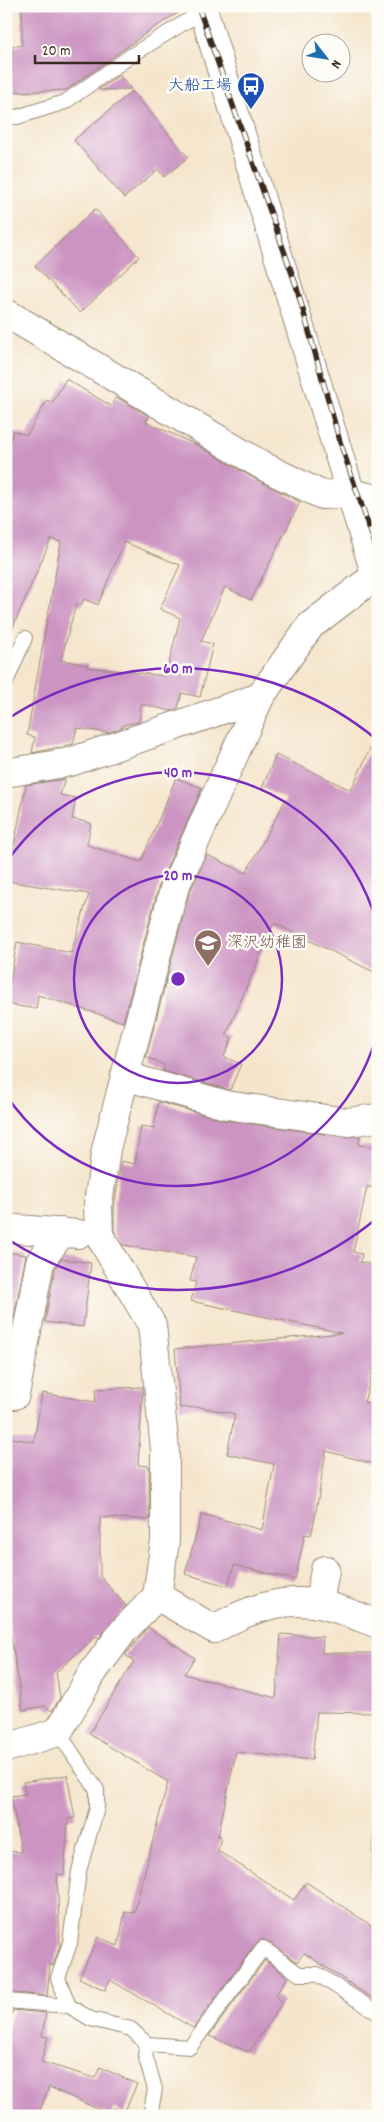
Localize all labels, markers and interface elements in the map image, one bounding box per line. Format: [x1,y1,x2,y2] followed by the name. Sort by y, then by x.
[35,32,139,64] scale bar
[302,32,352,82] north arrow
[42,41,70,63] text: 20 m
[325,56,346,72] text: N
[236,71,266,110] bus stop icon: 大船工場
[168,75,232,98] place label: 大船工場
[163,659,193,681] text: 60 m
[164,763,192,785] text: 40 m
[164,866,192,888] text: 20 m
[193,928,223,967] school or university icon: 深沢幼稚園
[227,932,307,955] place label: 深沢幼稚園
[169,970,187,988] centre of rings

